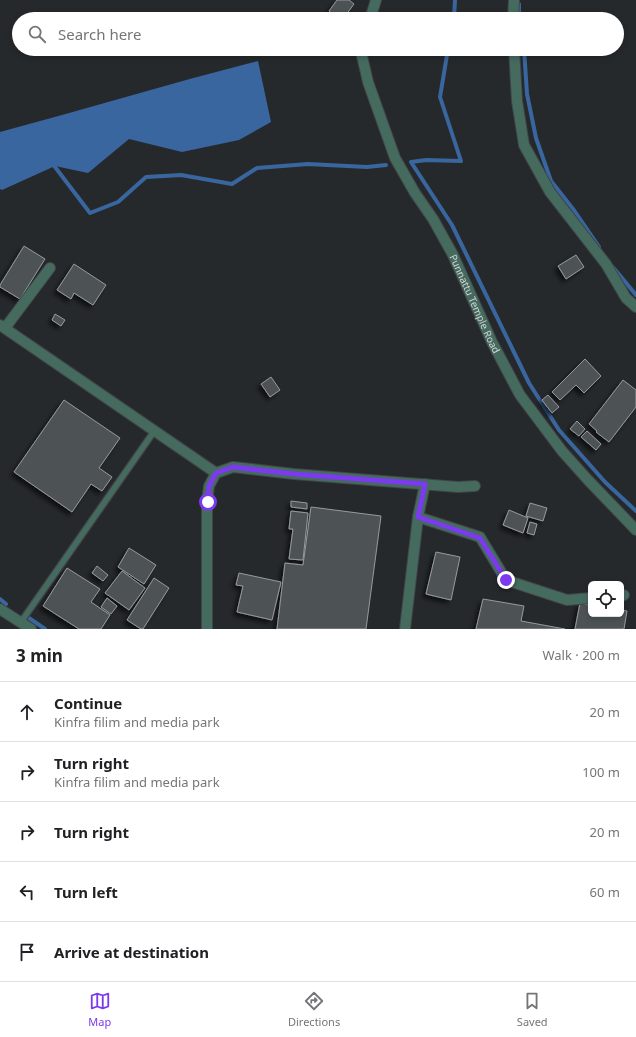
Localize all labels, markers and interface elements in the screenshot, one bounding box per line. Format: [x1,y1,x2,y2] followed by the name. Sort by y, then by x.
[12,12,624,56] search box
[26,23,48,45] icon: search
[58,24,141,44] text: Search here
[447,252,504,356] street label: Punnattu Temple Road
[199,493,217,511] route start
[497,571,515,589] route end
[588,581,624,617] map controls
[588,581,624,617] button: locate
[16,644,63,667] text: 3 min
[542,646,620,664] text: Walk · 200 m
[54,693,122,713] text: Continue
[16,701,38,723] icon: ahead
[590,703,620,721] text: 20 m
[54,713,220,731] text: Kinfra filim and media park
[54,753,129,773] text: Turn right
[16,761,38,783] icon: right
[582,763,620,781] text: 100 m
[54,773,220,791] text: Kinfra filim and media park
[16,821,38,843] icon: right
[54,822,129,842] text: Turn right
[590,823,620,841] text: 20 m
[16,881,38,903] icon: left
[54,882,118,902] text: Turn left
[590,883,620,901] text: 60 m
[16,941,38,963] icon: arrive
[54,942,209,962] text: Arrive at destination
[88,990,111,1029] tab: Map
[288,990,340,1029] tab: Directions
[517,990,548,1029] tab: Saved

